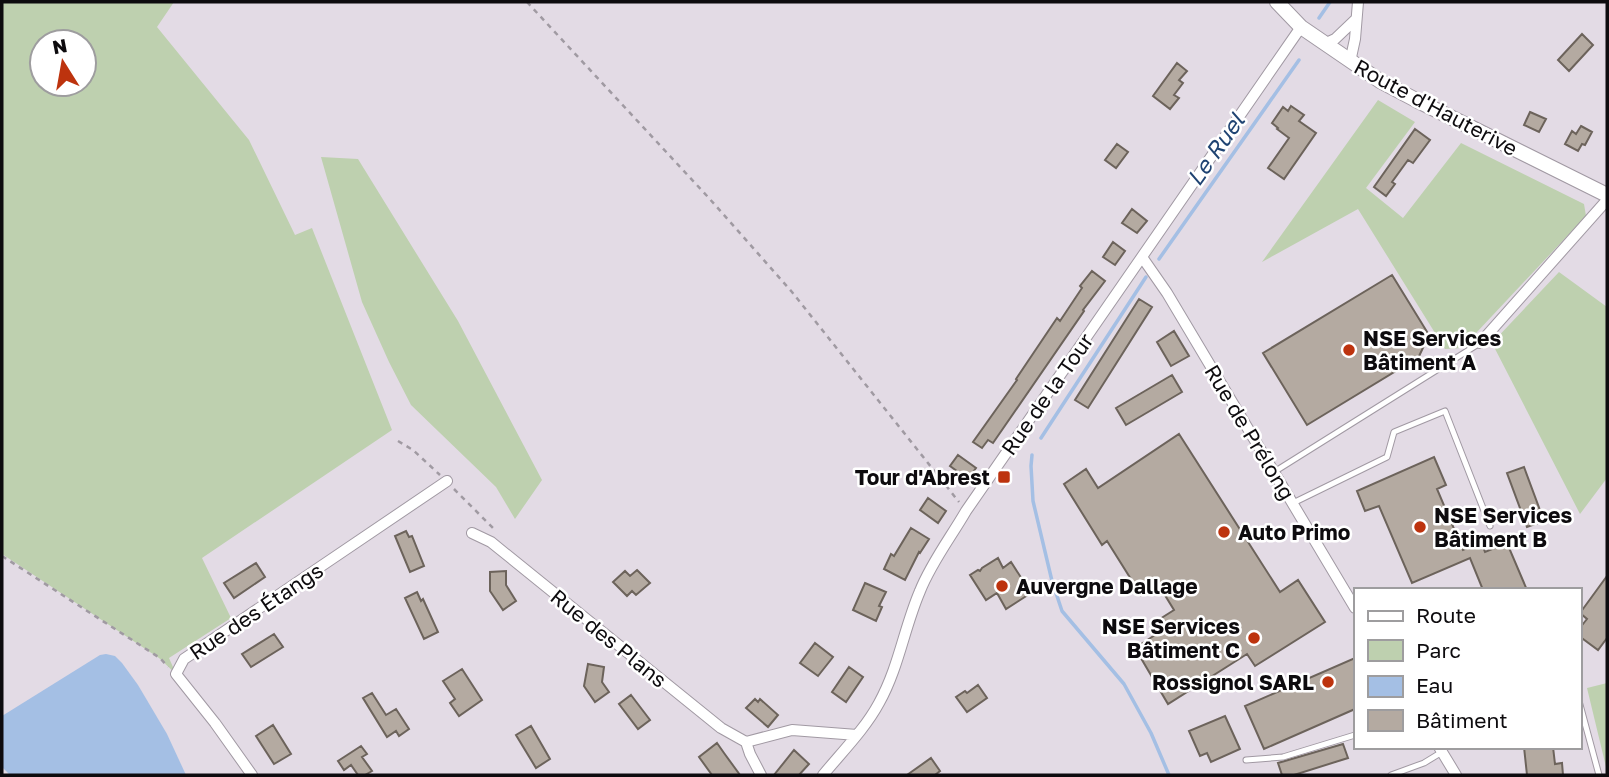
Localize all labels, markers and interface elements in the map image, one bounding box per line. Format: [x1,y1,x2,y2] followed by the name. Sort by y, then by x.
[28,28,98,98] north arrow
[50,33,69,58] text: N
[1350,53,1522,161] street label: Route d'Hauterive
[1180,106,1251,191] water label: Le Ruel
[1363,325,1501,375] place label: NSE Services Bâtiment A
[995,328,1099,460] street label: Rue de la Tour
[1341,342,1357,358] marker: NSE Services Bâtiment A
[1199,360,1301,504] street label: Rue de Prélong
[855,464,990,490] place label: Tour d'Abrest
[996,469,1012,485] marker: Tour d'Abrest
[1434,502,1572,552] place label: NSE Services Bâtiment B
[1238,519,1350,545] place label: Auto Primo
[1412,519,1428,535] marker: NSE Services Bâtiment B
[1216,524,1232,540] marker: Auto Primo
[184,557,328,665] street label: Rue des Étangs
[1016,573,1198,599] place label: Auvergne Dallage
[994,578,1010,594] marker: Auvergne Dallage
[546,583,672,693] street label: Rue des Plans
[1354,588,1581,749] legend
[1416,602,1476,628] text: Route
[1102,613,1240,663] place label: NSE Services Bâtiment C
[1246,630,1262,646] marker: NSE Services Bâtiment C
[1416,637,1461,663] text: Parc
[1152,669,1314,695] place label: Rossignol SARL
[1416,672,1453,698] text: Eau
[1320,674,1336,690] marker: Rossignol SARL
[1416,707,1508,733] text: Bâtiment

